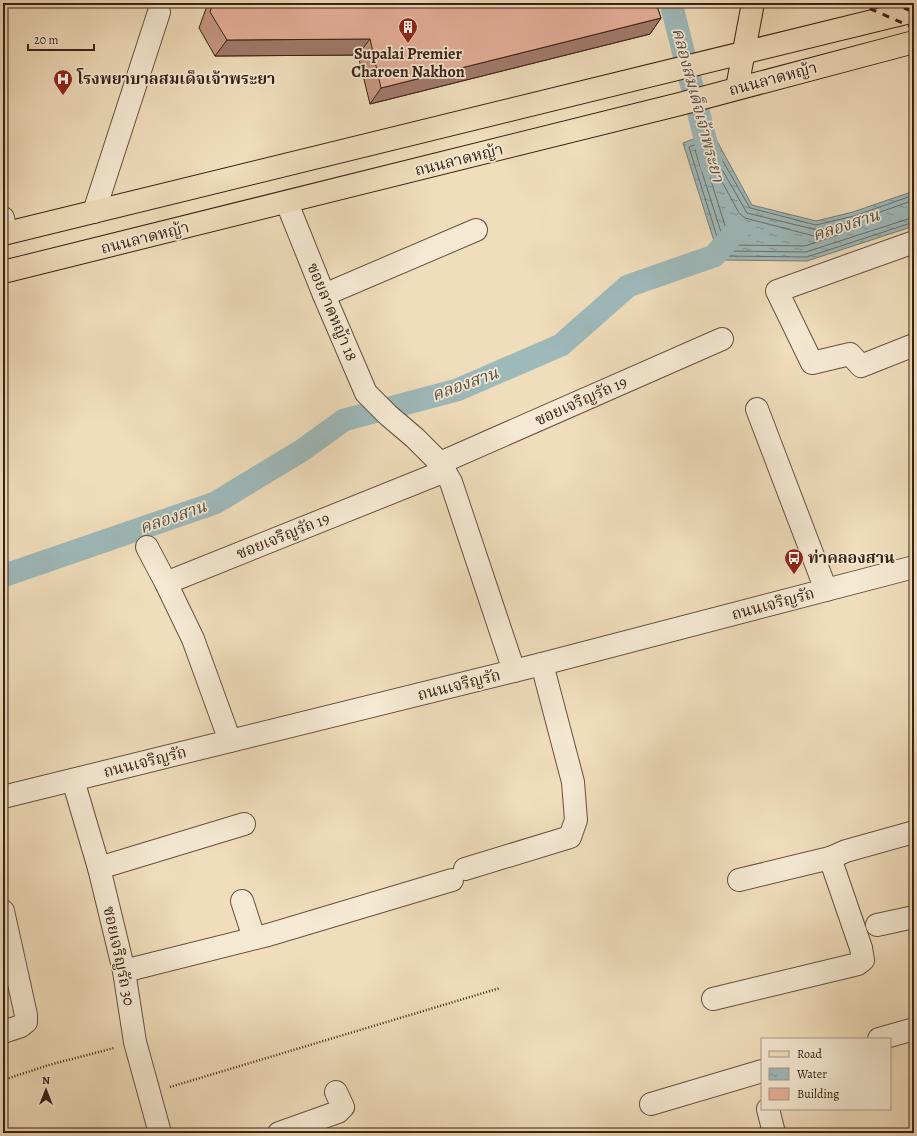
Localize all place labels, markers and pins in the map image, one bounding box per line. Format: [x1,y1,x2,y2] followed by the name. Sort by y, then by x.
[397,16,419,44] building icon: Supalai Premier Charoen Nakhon
[351,43,465,83] place label: Supalai Premier Charoen Nakhon
[52,68,74,96] hospital icon: โรงพยาบาลสมเด็จเจ้าพระยา
[76,68,275,90] place label: โรงพยาบาลสมเด็จเจ้าพระยา
[783,547,805,575] bus stop icon: ท่าคลองสาน
[808,547,895,569] place label: ท่าคลองสาน

